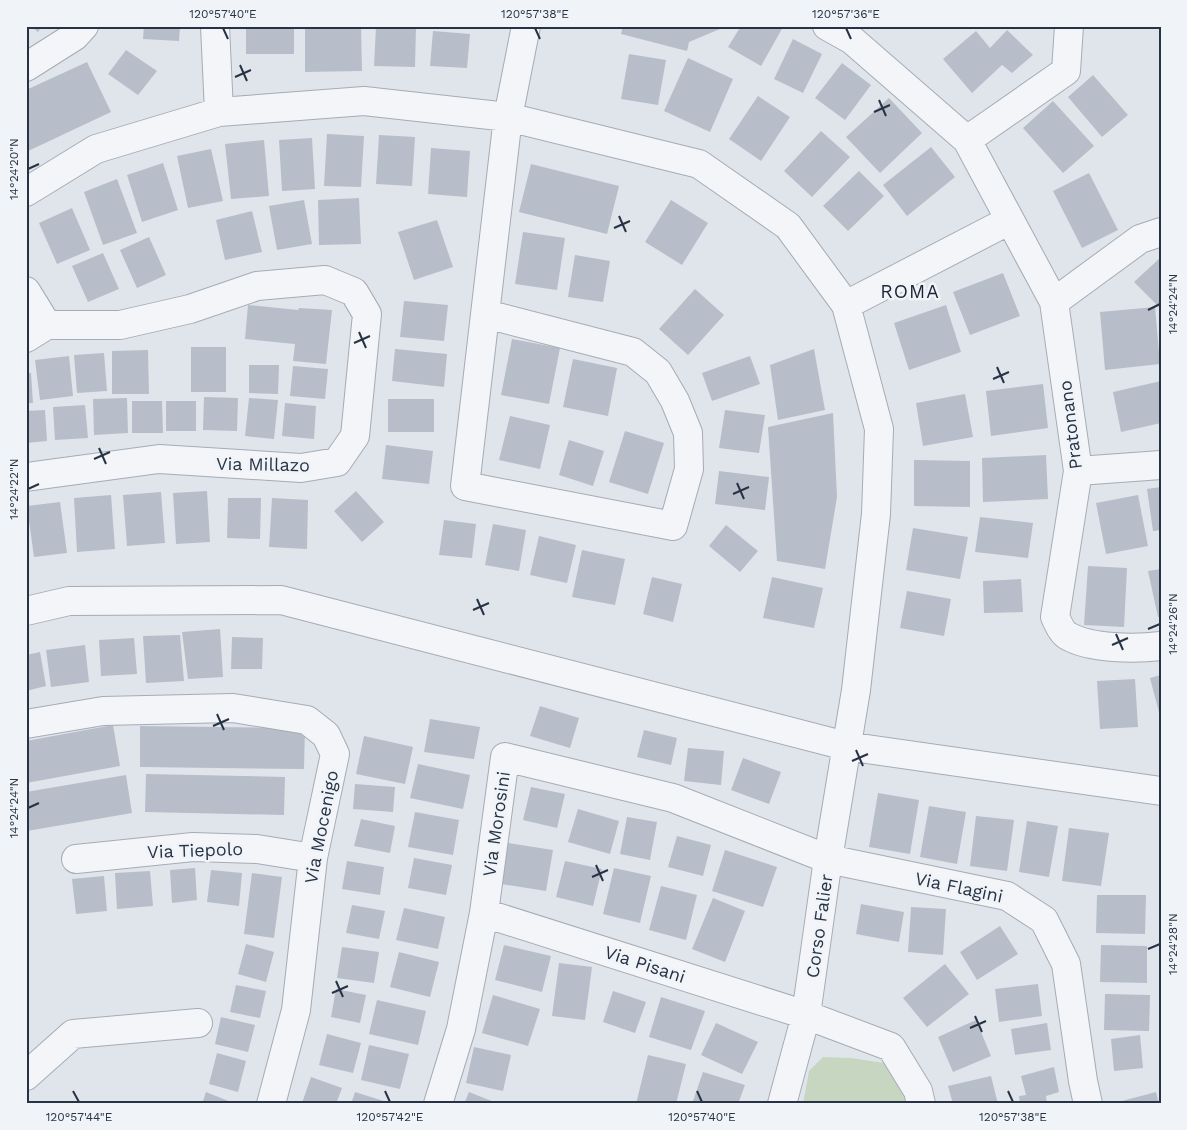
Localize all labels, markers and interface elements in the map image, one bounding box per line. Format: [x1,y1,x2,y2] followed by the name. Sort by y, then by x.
[189,7,257,21] text: 120°57'40"E
[501,7,569,21] text: 120°57'38"E
[812,7,880,21] text: 120°57'36"E
[7,138,21,200] text: 14°24'20"N
[1166,274,1180,334] text: 14°24'24"N
[880,280,940,303] district label: ROMA
[1054,379,1086,471] street label: Pratonano
[216,453,310,475] street label: Via Millazo
[7,458,21,520] text: 14°24'22"N
[1166,593,1180,655] text: 14°24'26"N
[300,768,342,886] street label: Via Mocenigo
[478,770,514,878] street label: Via Morosini
[7,778,21,838] text: 14°24'24"N
[147,838,243,862] street label: Via Tiepolo
[913,867,1005,907] street label: Via Flagini
[801,873,837,979] street label: Corso Falier
[1166,913,1180,975] text: 14°24'28"N
[602,941,688,987] street label: Via Pisani
[46,1110,113,1124] text: 120°57'44"E
[357,1110,424,1124] text: 120°57'42"E
[668,1110,736,1124] text: 120°57'40"E
[979,1110,1047,1124] text: 120°57'38"E

